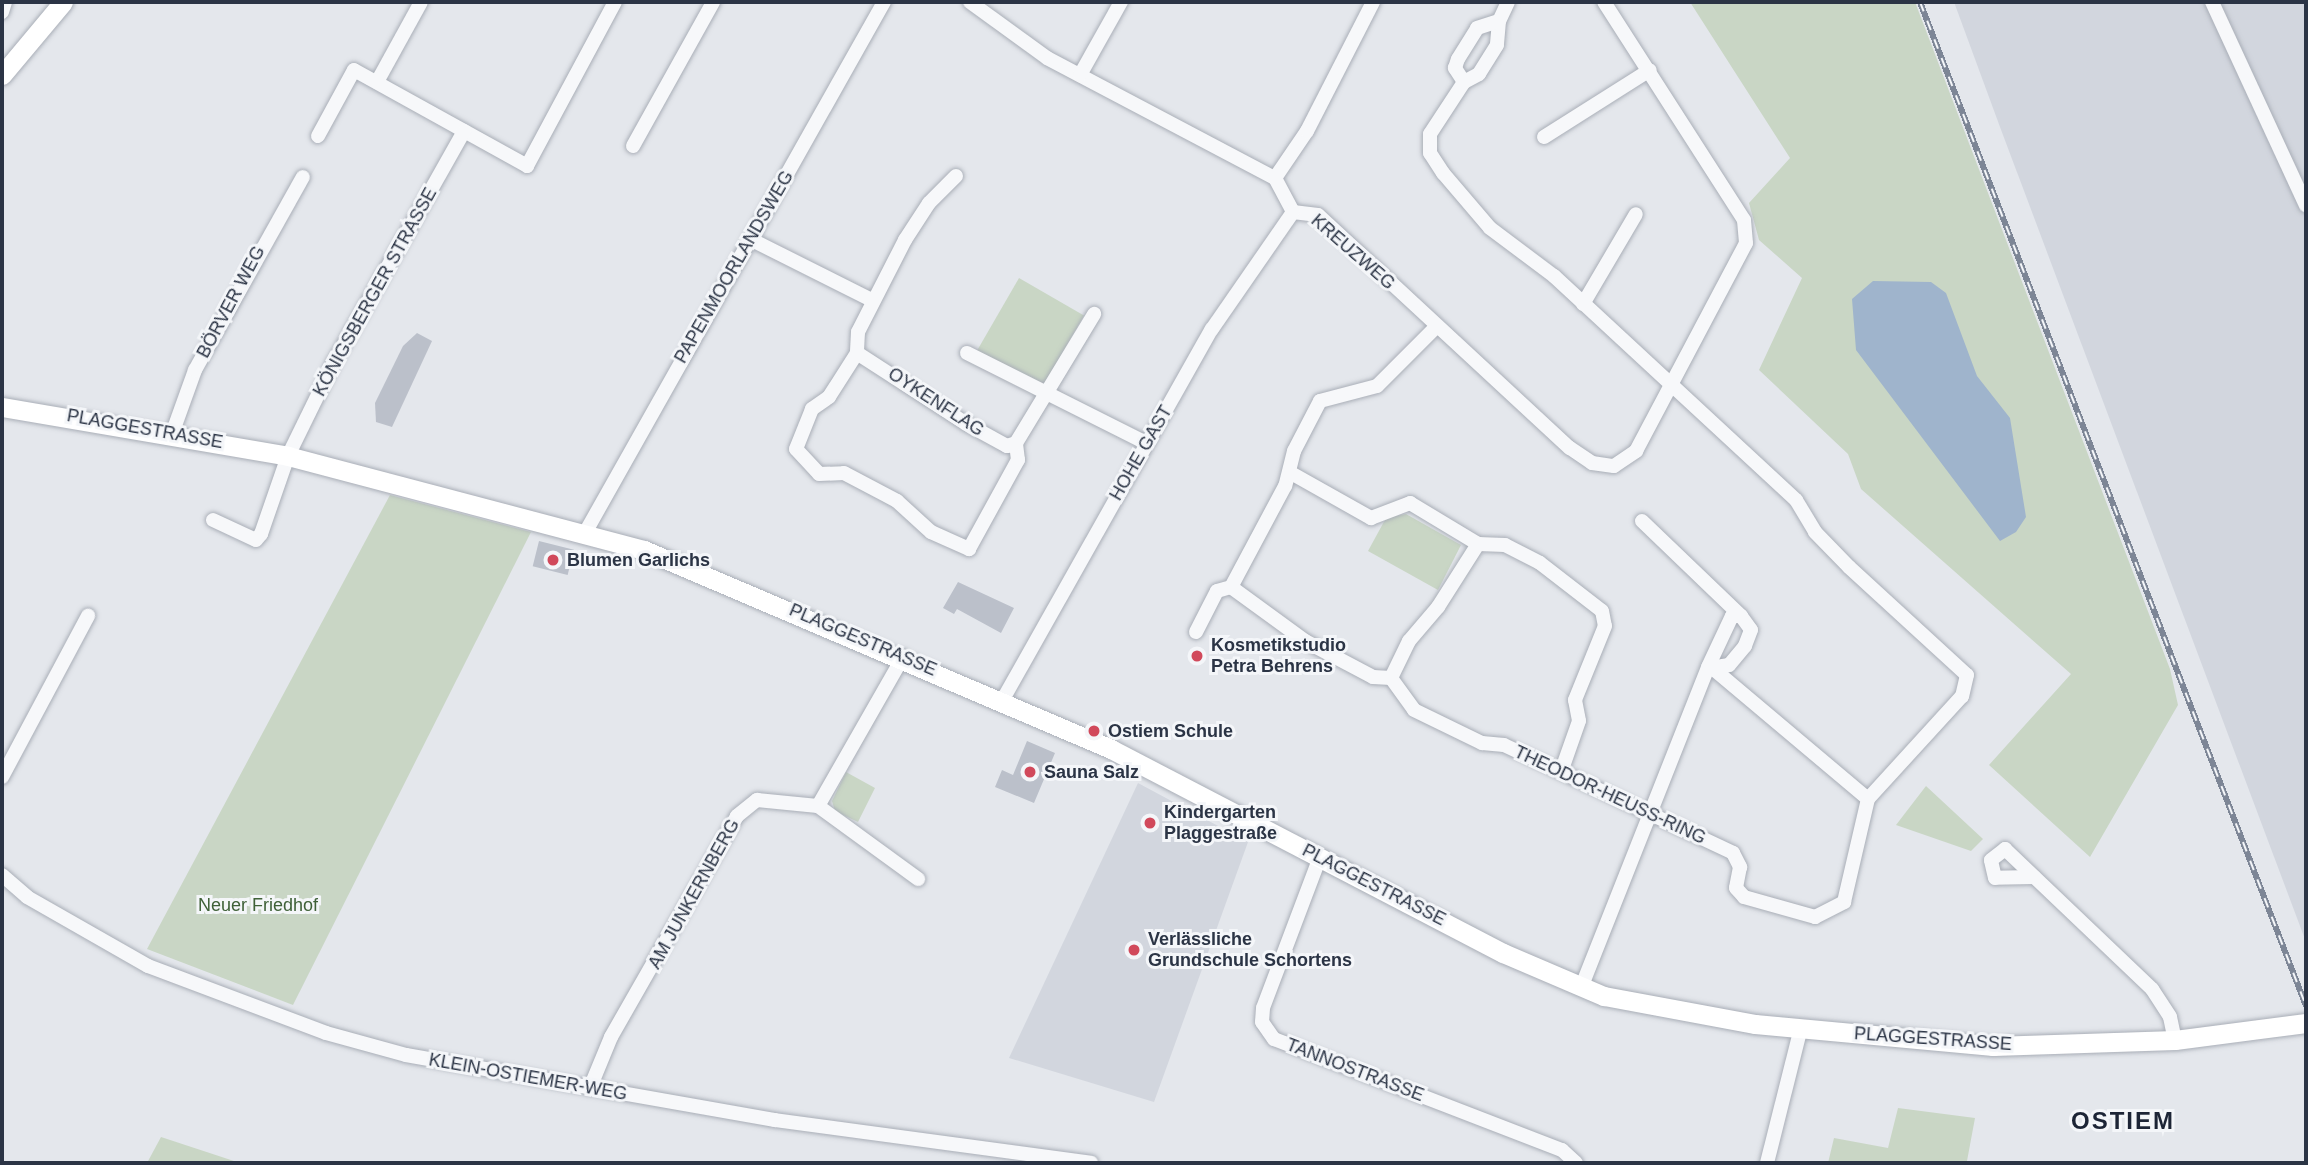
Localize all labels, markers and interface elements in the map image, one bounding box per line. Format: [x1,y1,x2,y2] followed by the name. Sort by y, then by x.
[670,167,798,367] street label: PAPENMOORLANDSWEG
[309,184,441,400] street label: KÖNIGSBERGER STRASSE
[1307,210,1399,294] street label: KREUZWEG
[192,242,270,362] street label: BÖRVER WEG
[884,363,988,441] street label: OYKENFLAG
[1105,402,1177,504] street label: HOHE GAST
[65,405,225,453] street label: PLAGGESTRASSE
[567,549,710,571] place label: Blumen Garlichs
[545,552,561,568] marker: Blumen Garlichs
[786,599,940,681] street label: PLAGGESTRASSE
[1211,635,1346,678] place label: Kosmetikstudio Petra Behrens
[1189,648,1205,664] marker: Kosmetikstudio Petra Behrens
[1108,720,1233,742] place label: Ostiem Schule
[1086,723,1102,739] marker: Ostiem Schule
[1511,741,1709,849] street label: THEODOR-HEUSS-RING
[1044,761,1139,783] place label: Sauna Salz
[1022,764,1038,780] marker: Sauna Salz
[1164,802,1277,844] place label: Kindergarten Plaggestraße
[644,815,744,973] street label: AM JUNKERNBERG
[1142,815,1158,831] marker: Kindergarten Plaggestraße
[1299,839,1449,931] street label: PLAGGESTRASSE
[198,894,318,916] park label: Neuer Friedhof
[1148,929,1352,972] place label: Verlässliche Grundschule Schortens
[1126,942,1142,958] marker: Verlässliche Grundschule Schortens
[1853,1023,2013,1055] street label: PLAGGESTRASSE
[1283,1034,1427,1106] street label: TANNOSTRASSE
[427,1049,629,1105] street label: KLEIN-OSTIEMER-WEG
[2072,1107,2174,1135] district label: OSTIEM

